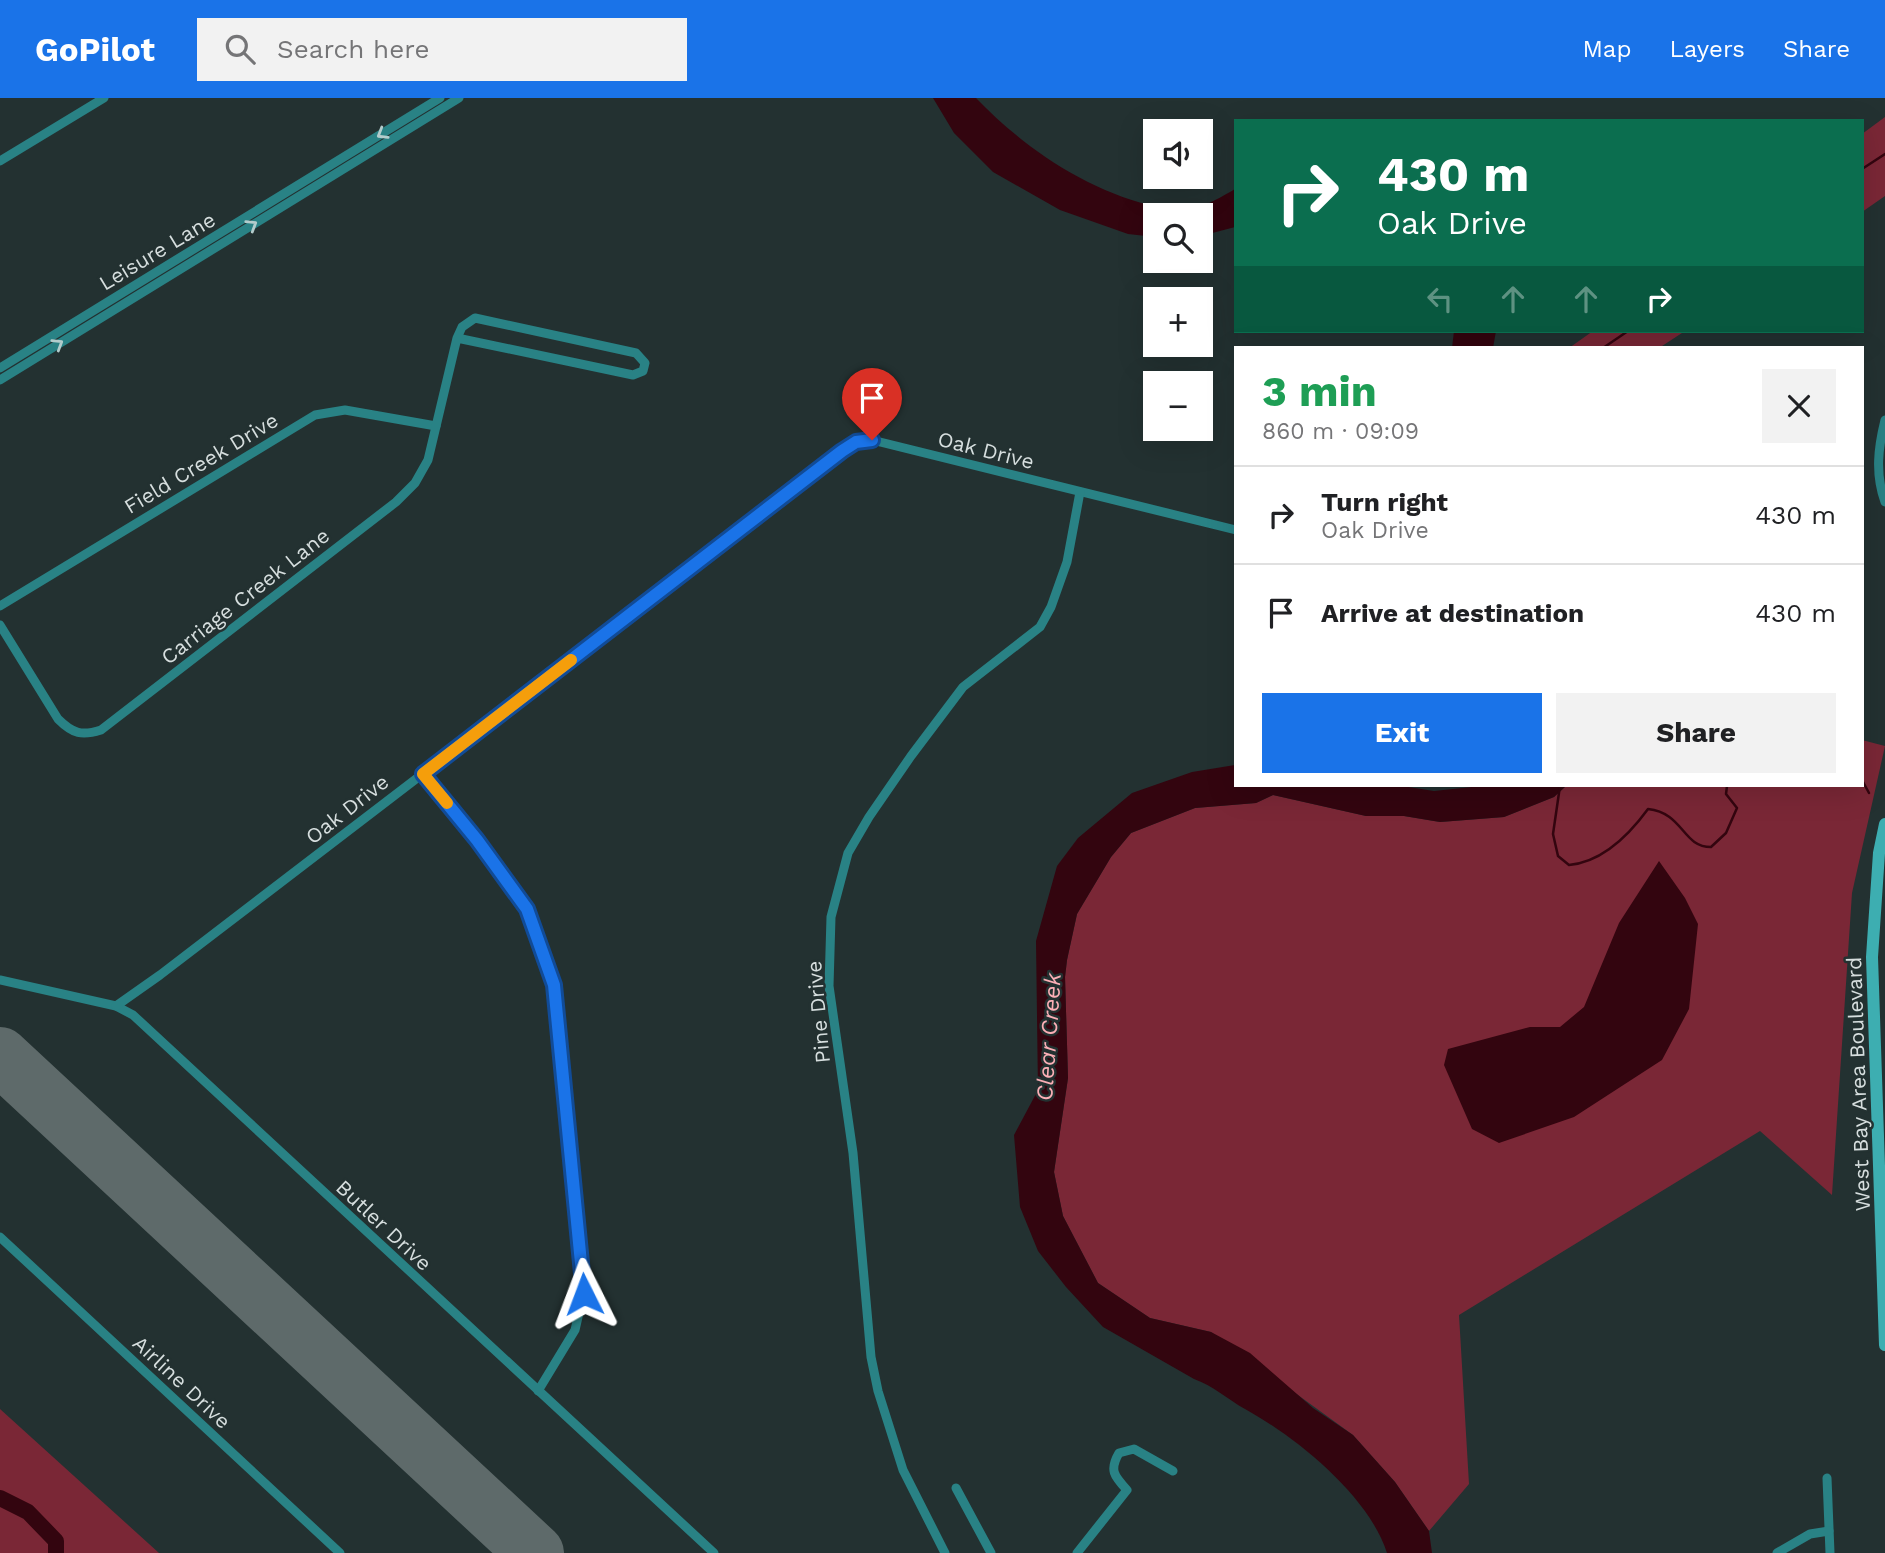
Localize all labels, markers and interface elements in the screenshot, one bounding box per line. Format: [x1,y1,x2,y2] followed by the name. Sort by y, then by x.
[197,18,687,81] search box
[35,30,155,69] text: GoPilot
[221,30,259,68] icon: search
[277,34,429,64] text: Search here
[1583,35,1631,63] text: Map
[1669,35,1745,63] text: Layers
[1783,35,1850,63] text: Share
[1143,119,1213,441] map controls
[1143,119,1213,189] button: sound
[377,125,390,138] one-way arrow
[1377,145,1529,203] text: 430 m
[1262,147,1353,238] icon: right
[1143,203,1213,273] button: search
[1377,204,1527,242] text: Oak Drive
[94,207,220,295] street label: Leisure Lane
[244,220,257,233] one-way arrow
[1421,280,1459,318] icon: left
[1494,280,1532,318] icon: ahead
[1567,280,1605,318] icon: ahead
[1640,280,1678,318] icon: right
[1143,287,1213,357] button: +
[51,339,64,352] one-way arrow
[1262,367,1377,416] text: 3 min
[842,368,902,440] pin
[1762,369,1836,443] button: close
[1143,371,1213,441] button: −
[853,379,891,417] icon: arrive
[120,407,282,519] street label: Field Creek Drive
[1262,418,1419,445] text: 860 m · 09:09
[935,426,1037,474] street label: Oak Drive
[1321,487,1448,517] text: Turn right
[1262,496,1300,534] icon: right
[1755,500,1836,530] text: 430 m
[1321,517,1429,544] text: Oak Drive
[156,523,334,669] street label: Carriage Creek Lane
[1262,594,1300,632] icon: arrive
[1321,598,1584,628] text: Arrive at destination
[1755,598,1836,628] text: 430 m
[1262,693,1542,773] button: Exit
[1556,693,1836,773] button: Share
[301,769,393,849] street label: Oak Drive
[1841,956,1875,1212] street label: West Bay Area Boulevard
[801,960,835,1064] street label: Pine Drive
[1031,971,1067,1102] water label: Clear Creek
[331,1174,437,1276] street label: Butler Drive
[547,1257,621,1331] position arrow
[128,1330,236,1434] street label: Airline Drive

